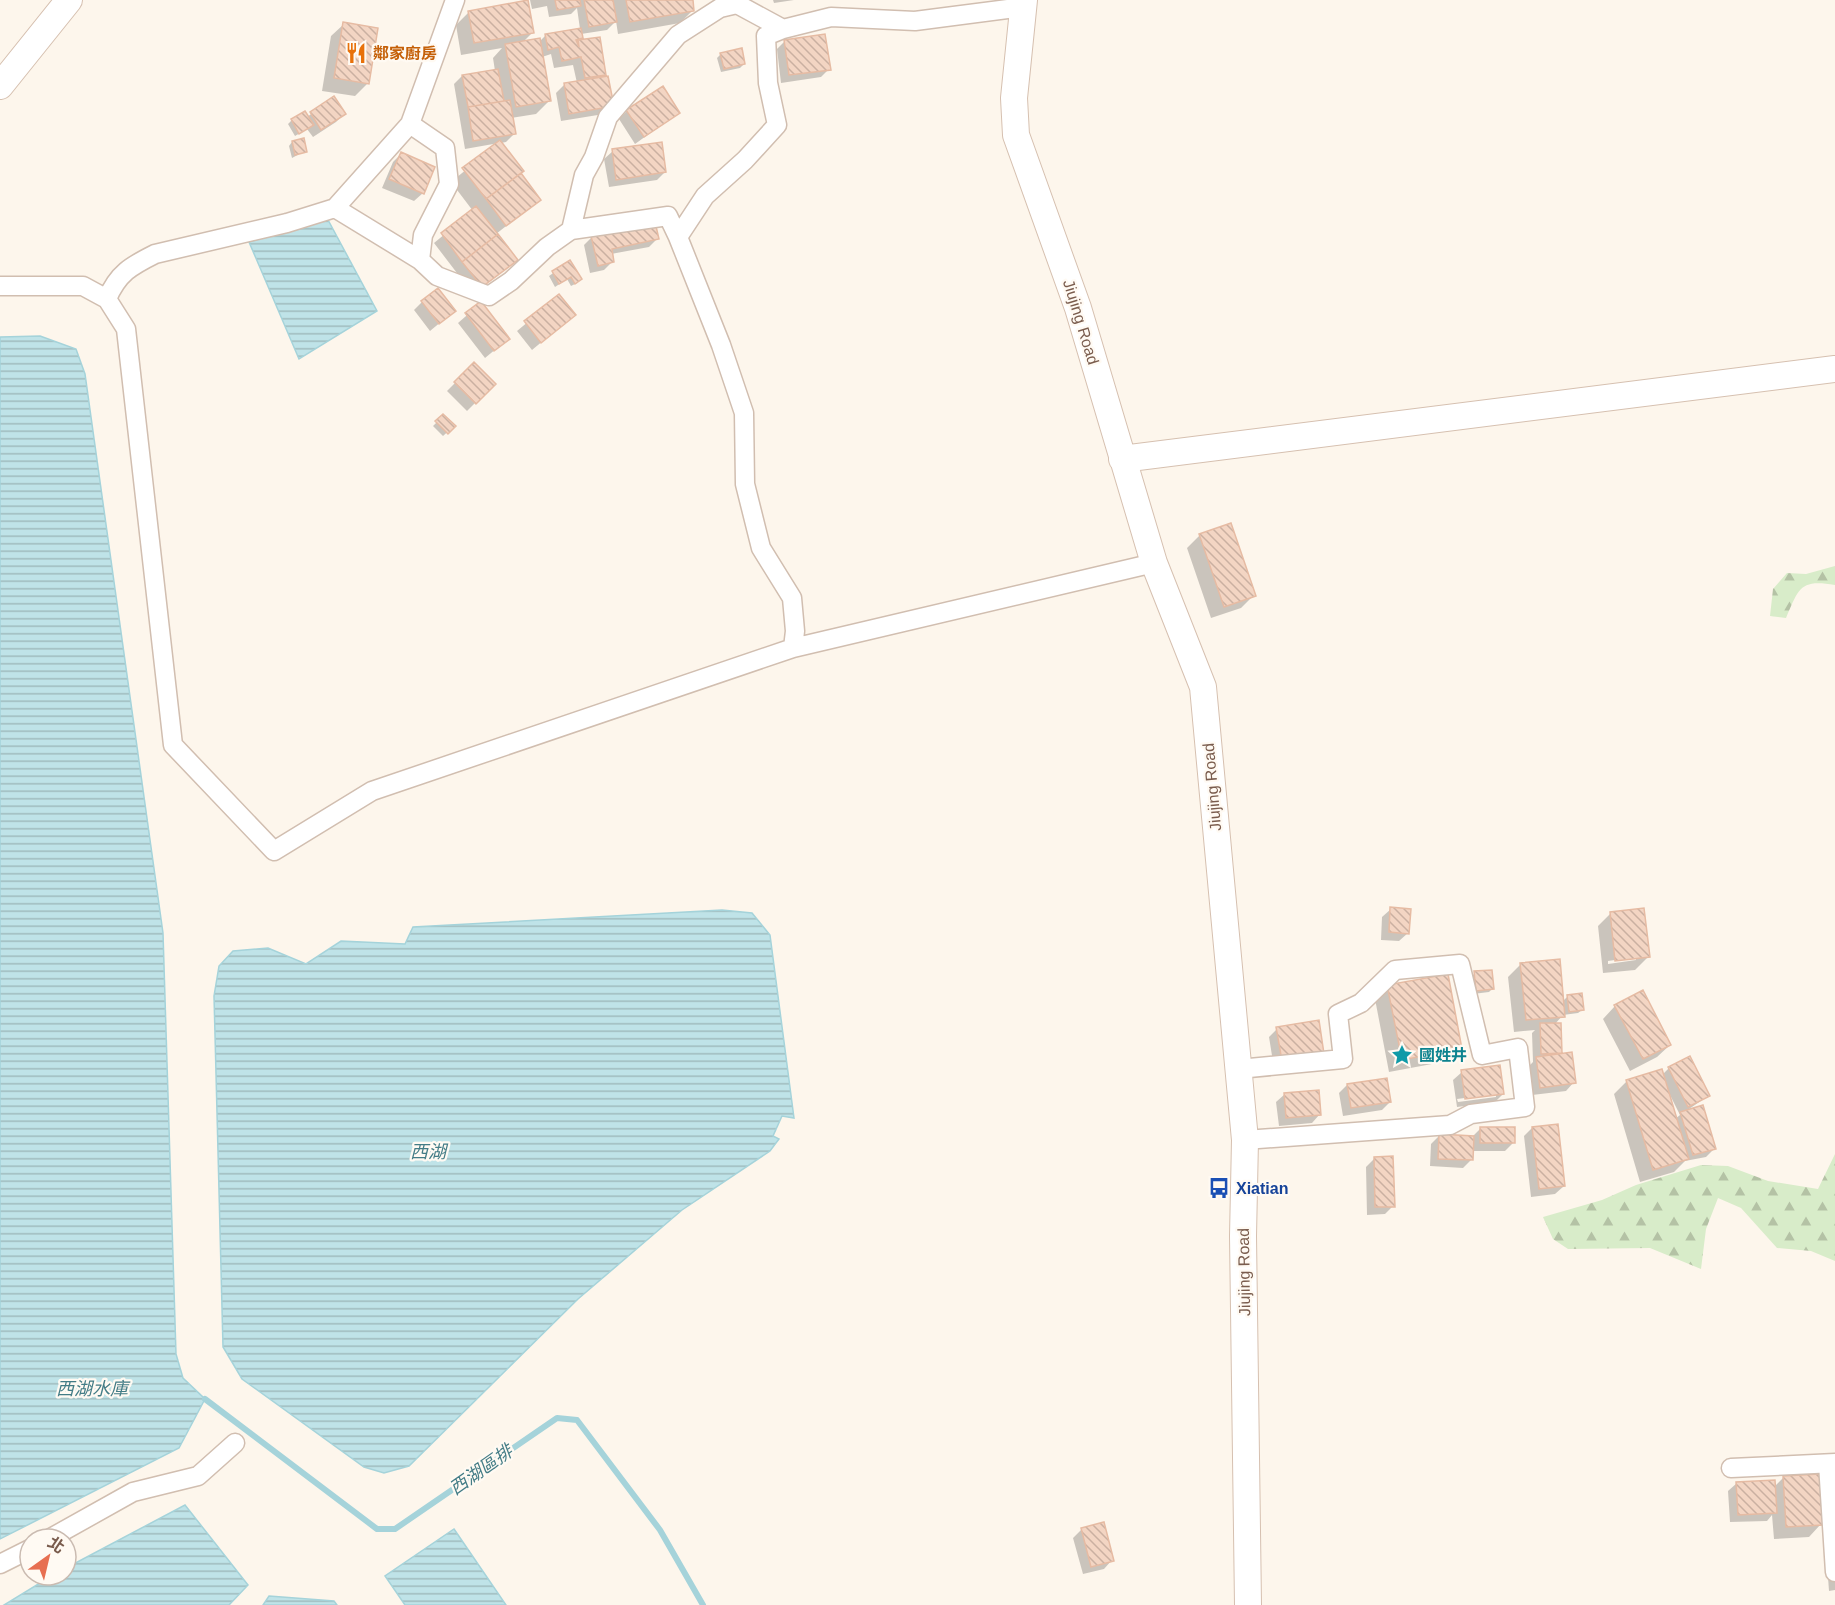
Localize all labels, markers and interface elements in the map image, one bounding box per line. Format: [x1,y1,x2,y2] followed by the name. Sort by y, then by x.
[344,41,368,65] restaurant icon: 鄰家廚房
[373,45,437,62] place label: 鄰家廚房
[1060,277,1102,367] street label: Jiujing Road
[1200,742,1224,832] street label: Jiujing Road
[1390,1043,1414,1067] place icon: 國姓井
[1419,1046,1467,1064] place label: 國姓井
[410,1142,449,1162] water label: 西湖
[1207,1176,1231,1200] bus stop icon: Xiatian
[1236,1180,1288,1197] place label: Xiatian
[1235,1228,1253,1316] street label: Jiujing Road
[56,1379,131,1399] water label: 西湖水庫
[446,1440,518,1499] water label: 西湖區排
[18,1527,78,1587] north arrow
[45,1533,68,1557] text: 北

